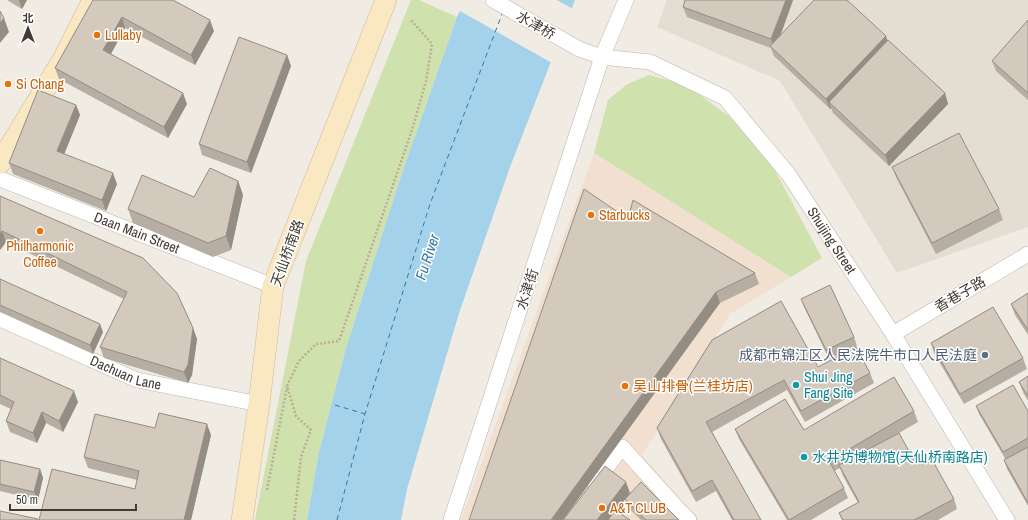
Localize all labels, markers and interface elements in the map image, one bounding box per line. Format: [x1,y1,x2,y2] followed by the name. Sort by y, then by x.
[513,7,559,43] street label: 水津桥
[8,8,48,48] north arrow
[23,11,34,25] text: 北
[105,26,142,44] place label: Lullaby
[92,30,102,40] marker: Lullaby
[16,75,64,93] place label: Si Chang
[3,79,13,89] marker: Si Chang
[803,204,860,277] street label: Shuijing Street
[599,206,650,224] place label: Starbucks
[92,208,182,257] street label: Daan Main Street
[586,210,596,220] marker: Starbucks
[267,217,307,289] street label: 天仙桥南路
[35,226,45,236] marker: Philharmonic Coffee
[410,230,445,283] water label: Fu River
[6,237,74,271] place label: Philharmonic Coffee
[512,266,542,312] street label: 水津街
[931,272,989,316] street label: 香巷子路
[739,346,977,364] place label: 成都市锦江区人民法院牛市口人民法庭
[980,350,990,360] marker: 成都市锦江区人民法院牛市口人民法庭
[87,351,163,394] street label: Dachuan Lane
[804,368,853,402] place label: Shui Jing Fang Site
[633,377,753,395] place label: 吴山排骨(兰桂坊店)
[791,380,801,390] marker: Shui Jing Fang Site
[620,381,630,391] marker: 吴山排骨(兰桂坊店)
[812,448,988,466] place label: 水井坊博物馆(天仙桥南路店)
[799,452,809,462] marker: 水井坊博物馆(天仙桥南路店)
[10,486,136,512] scale bar
[16,492,38,508] text: 50 m
[609,499,666,517] place label: A&T CLUB
[597,503,607,513] marker: A&T CLUB

